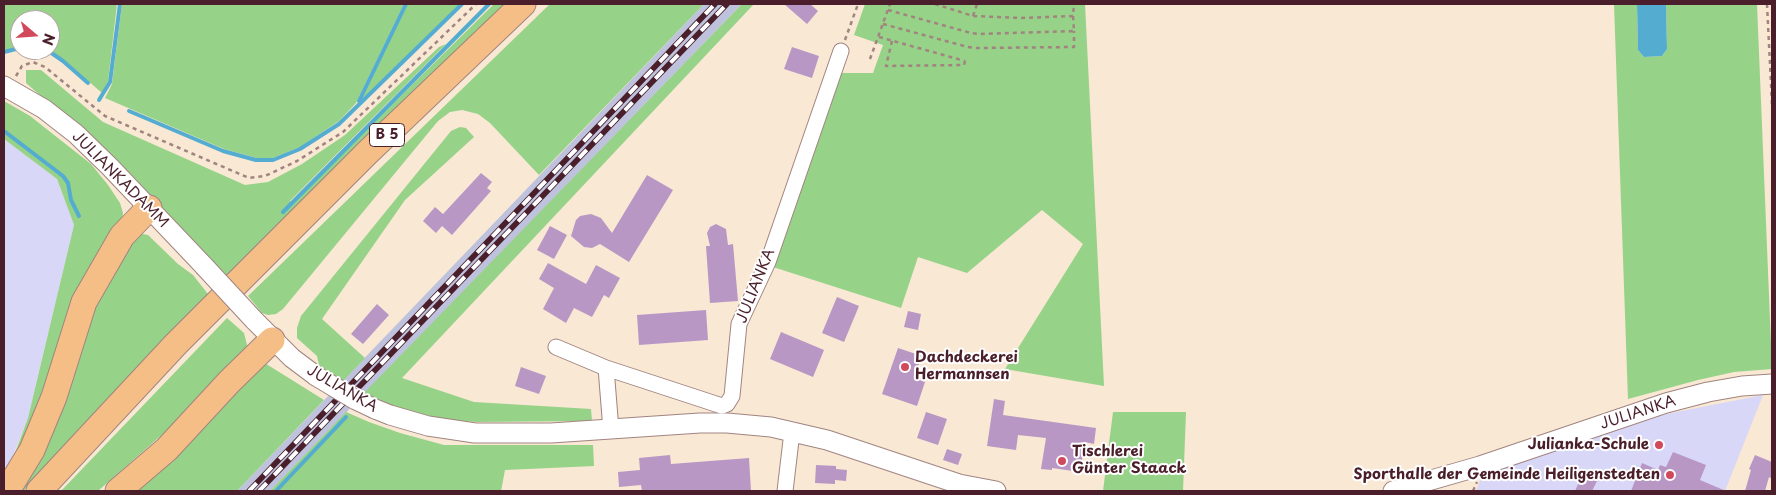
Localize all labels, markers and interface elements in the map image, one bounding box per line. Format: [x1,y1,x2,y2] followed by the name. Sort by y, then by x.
[10,10,60,60] north arrow
[37,31,60,48] text: N
[370,124,404,146] road number: B 5
[68,128,172,232] street label: JULIANKADAMM
[733,246,779,326] street label: JULIANKA
[915,349,1018,384] place label: Dachdeckerei Hermannsen
[899,361,911,373] marker: Dachdeckerei Hermannsen
[304,362,380,416] street label: JULIANKA
[1598,392,1678,434] street label: JULIANKA
[1528,436,1649,454] place label: Julianka-Schule
[1653,439,1665,451] marker: Julianka-Schule
[1072,443,1187,478] place label: Tischlerei Günter Staack
[1056,455,1068,467] marker: Tischlerei Günter Staack
[1354,466,1660,484] place label: Sporthalle der Gemeinde Heiligenstedten
[1664,469,1676,481] marker: Sporthalle der Gemeinde Heiligenstedten

